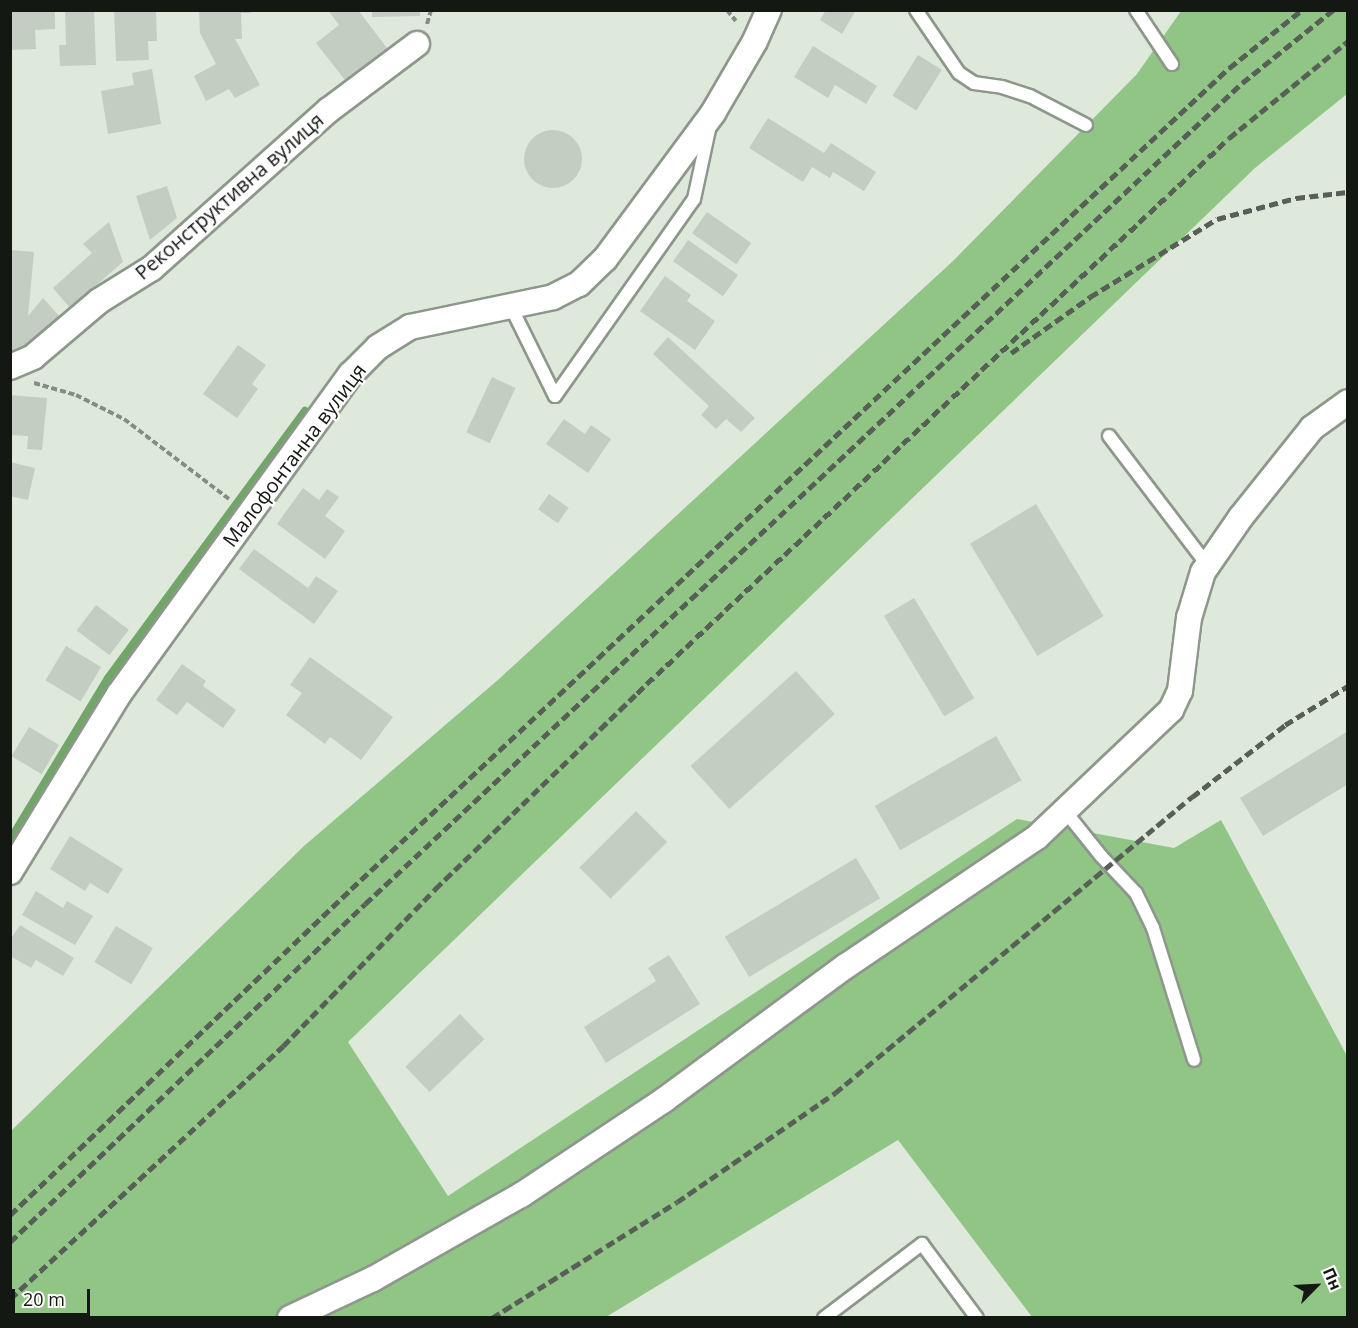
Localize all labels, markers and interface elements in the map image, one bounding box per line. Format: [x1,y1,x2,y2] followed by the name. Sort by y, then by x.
[130,108,328,284] street label: Реконструктивна вулиця
[217,359,371,551] street label: Малофонтанна вулиця
[1286,1256,1346,1316] north arrow
[1318,1264,1347,1293] text: Пн
[15,1277,93,1315] scale bar
[23,1287,65,1311] text: 20 m

